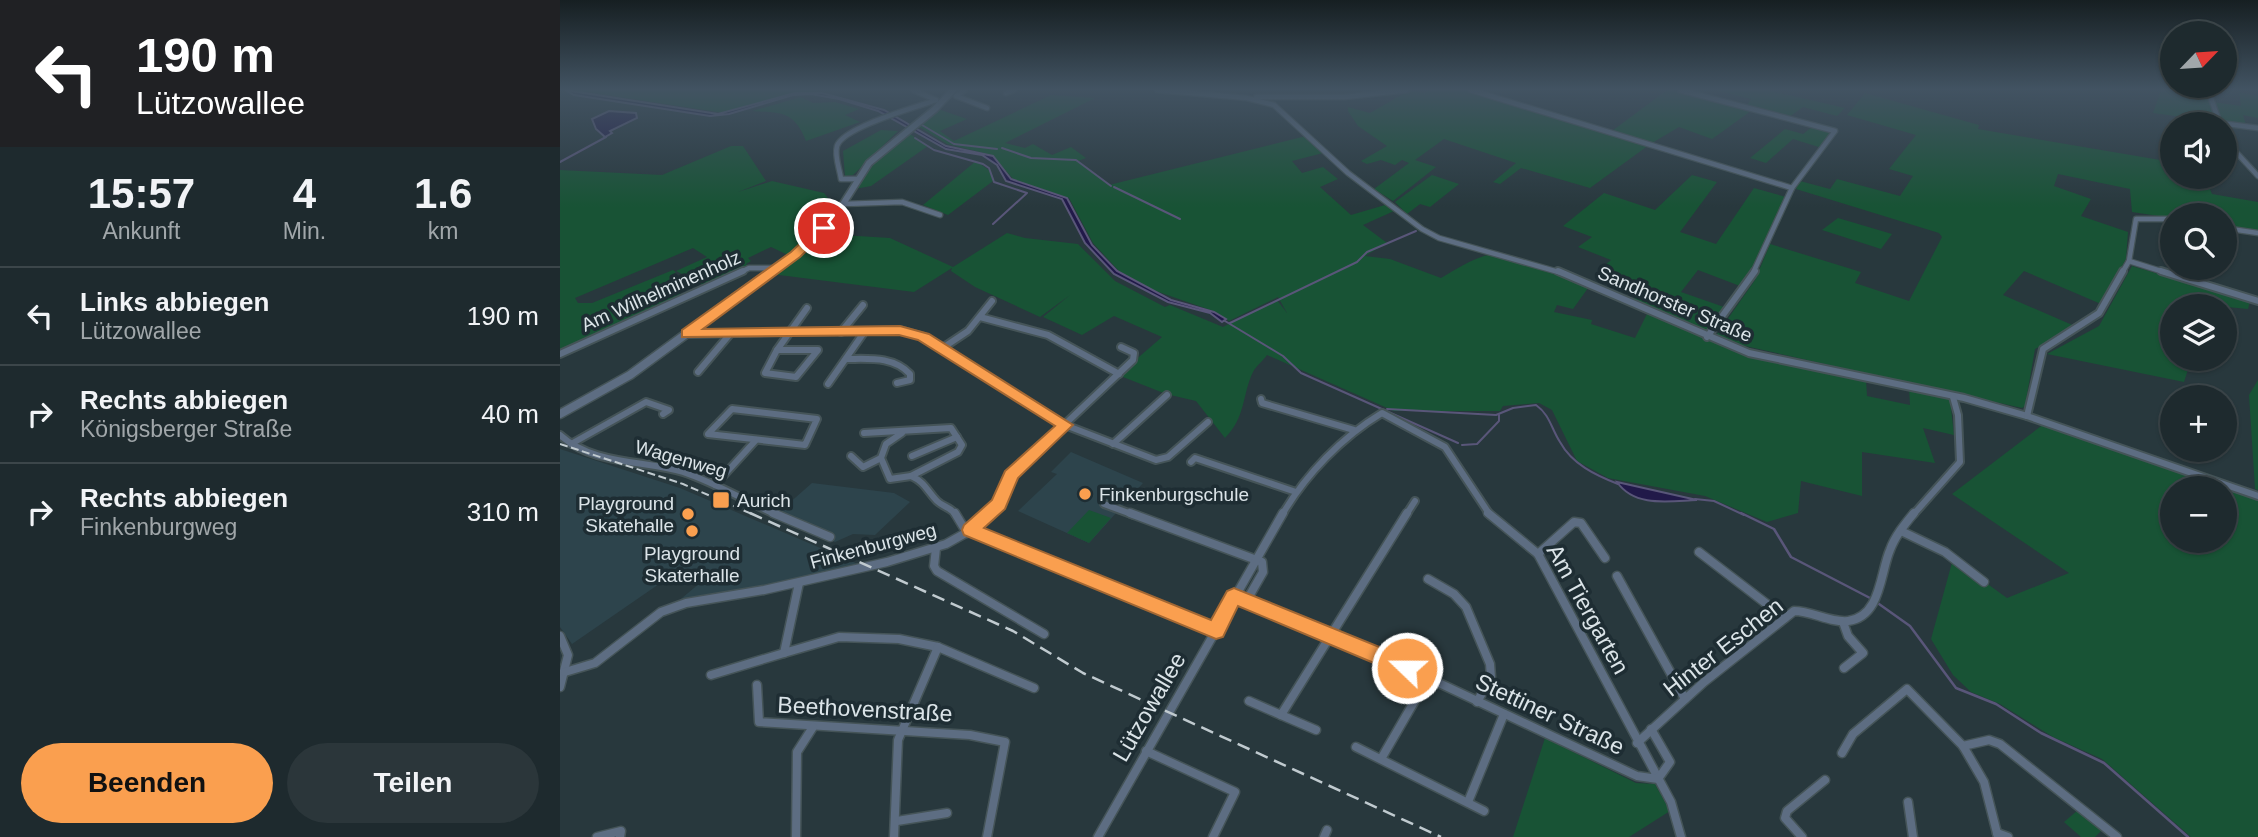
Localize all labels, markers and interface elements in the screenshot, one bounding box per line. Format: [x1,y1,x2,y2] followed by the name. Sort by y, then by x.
[2160,21,2236,98] north arrow
[2160,21,2237,553] map controls
[21,28,112,119] icon: left
[136,28,275,82] text: 190 m
[136,85,305,121] text: Lützowallee
[2160,112,2237,189] button: sound
[88,170,195,217] text: 15:57
[293,170,316,217] text: 4
[414,170,472,217] text: 1.6
[794,198,854,258] pin
[2160,203,2237,280] button: search
[805,209,843,247] icon: arrive
[102,218,180,244] text: Ankunft
[283,218,326,244] text: Min.
[428,218,458,244] text: km
[578,246,744,336] street label: Am Wilhelminenholz
[1595,262,1755,346] street label: Sandhorster Straße
[80,287,269,317] text: Links abbiegen
[2160,294,2237,371] button: layers
[21,297,59,335] icon: left
[467,301,539,331] text: 190 m
[80,318,201,344] text: Lützowallee
[80,385,288,415] text: Rechts abbiegen
[2160,385,2237,462] button: +
[21,395,59,433] icon: right
[481,399,539,429] text: 40 m
[80,416,292,442] text: Königsberger Straße
[633,436,729,482] street label: Wagenweg
[2160,476,2237,553] button: −
[80,483,288,513] text: Rechts abbiegen
[1099,484,1249,505] place label: Finkenburgschule
[1077,486,1093,502] marker: Finkenburgschule
[711,490,731,510] marker: Aurich
[737,490,791,511] place label: Aurich
[21,493,59,531] icon: right
[578,493,674,536] place label: Playground Skatehalle
[467,497,539,527] text: 310 m
[680,506,696,522] marker: Playground Skatehalle
[80,514,237,540] text: Finkenburgweg
[808,519,938,573] street label: Finkenburgweg
[684,523,700,539] marker: Playground Skaterhalle
[1542,540,1634,678] street label: Am Tiergarten
[644,543,740,586] place label: Playground Skaterhalle
[1658,592,1788,702] street label: Hinter Eschen
[1370,631,1444,705] position arrow
[1107,648,1191,766] street label: Lützowallee
[1472,668,1628,760] street label: Stettiner Straße
[777,691,953,727] street label: Beethovenstraße
[21,743,273,823] button: Beenden
[287,743,539,823] button: Teilen

